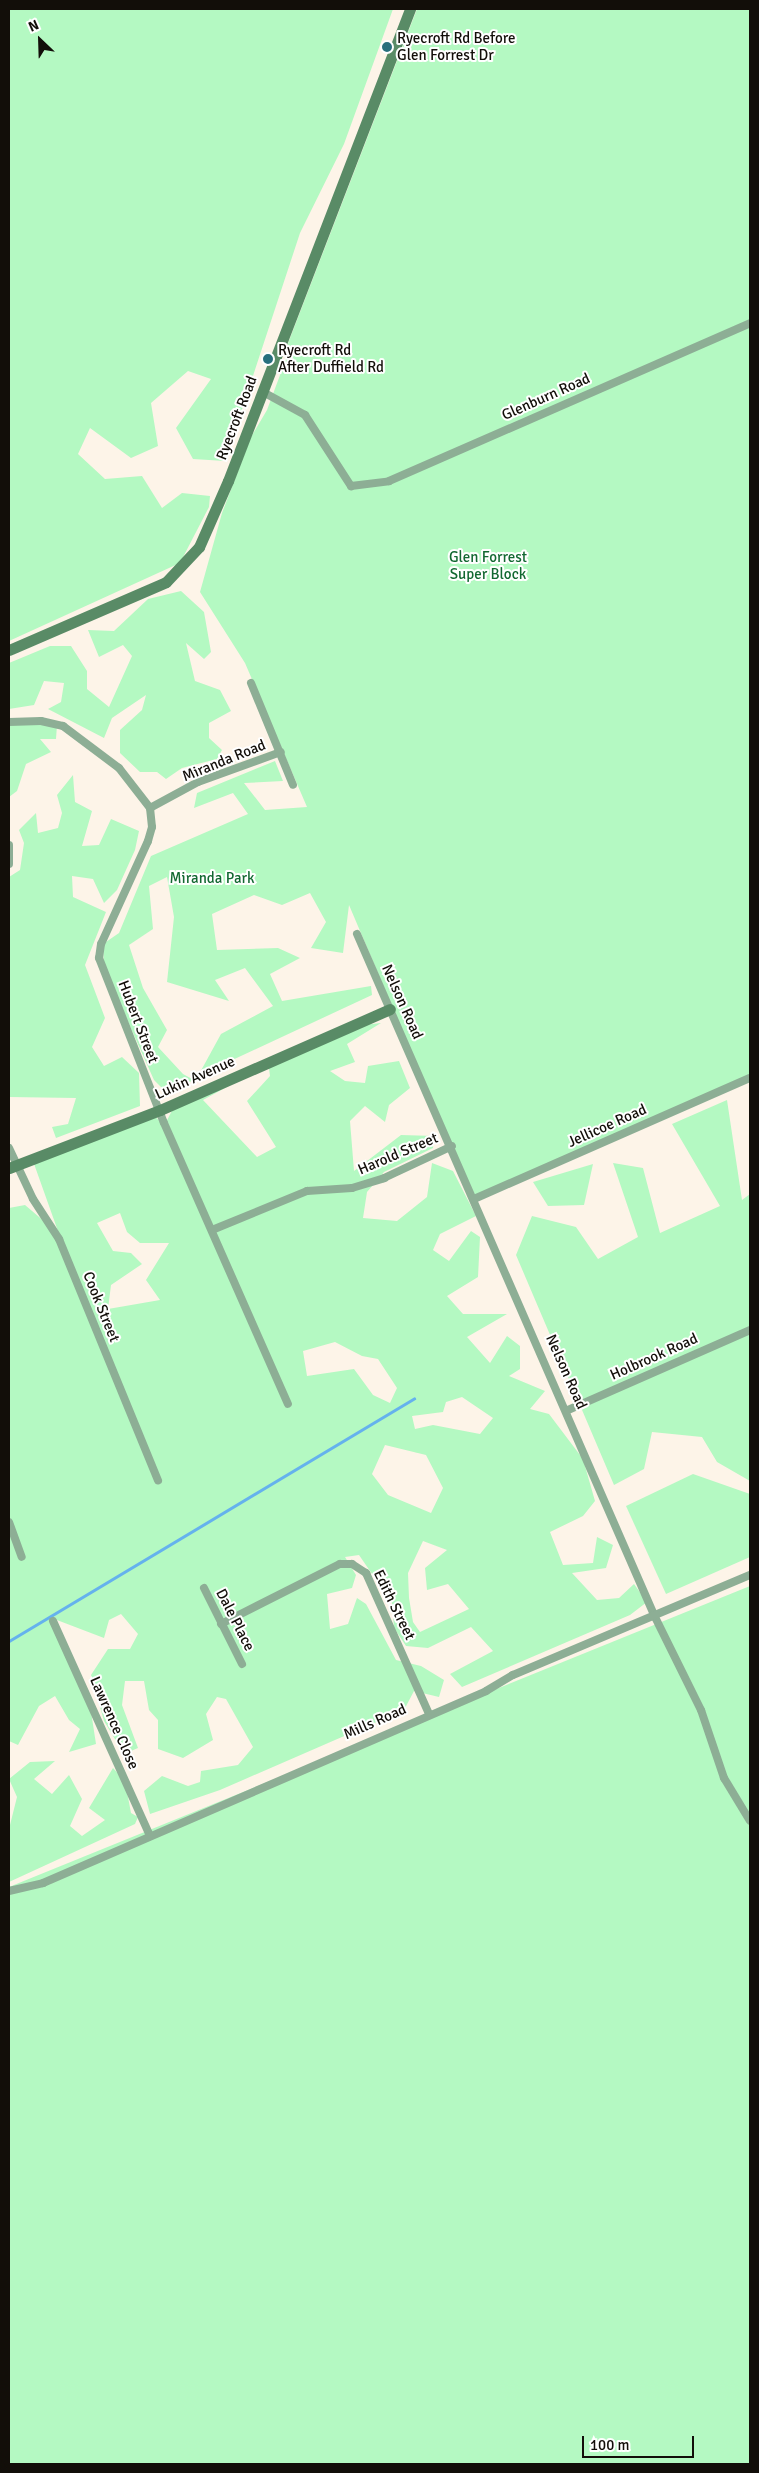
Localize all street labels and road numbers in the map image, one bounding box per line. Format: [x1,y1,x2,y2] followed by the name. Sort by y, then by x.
[499,369,593,425] street label: Glenburn Road
[213,373,261,463] street label: Ryecroft Road
[180,736,268,786] street label: Miranda Road
[377,962,427,1042] street label: Nelson Road
[114,978,162,1066] street label: Hubert Street
[152,1052,238,1104] street label: Lukin Avenue
[565,1101,649,1151] street label: Jellicoe Road
[355,1129,441,1179] street label: Harold Street
[79,1269,123,1345] street label: Cook Street
[607,1330,701,1384] street label: Holbrook Road
[541,1332,591,1412] street label: Nelson Road
[369,1567,419,1643] street label: Edith Street
[212,1586,258,1654] street label: Dale Place
[85,1674,143,1772] street label: Lawrence Close
[341,1700,409,1744] street label: Mills Road

